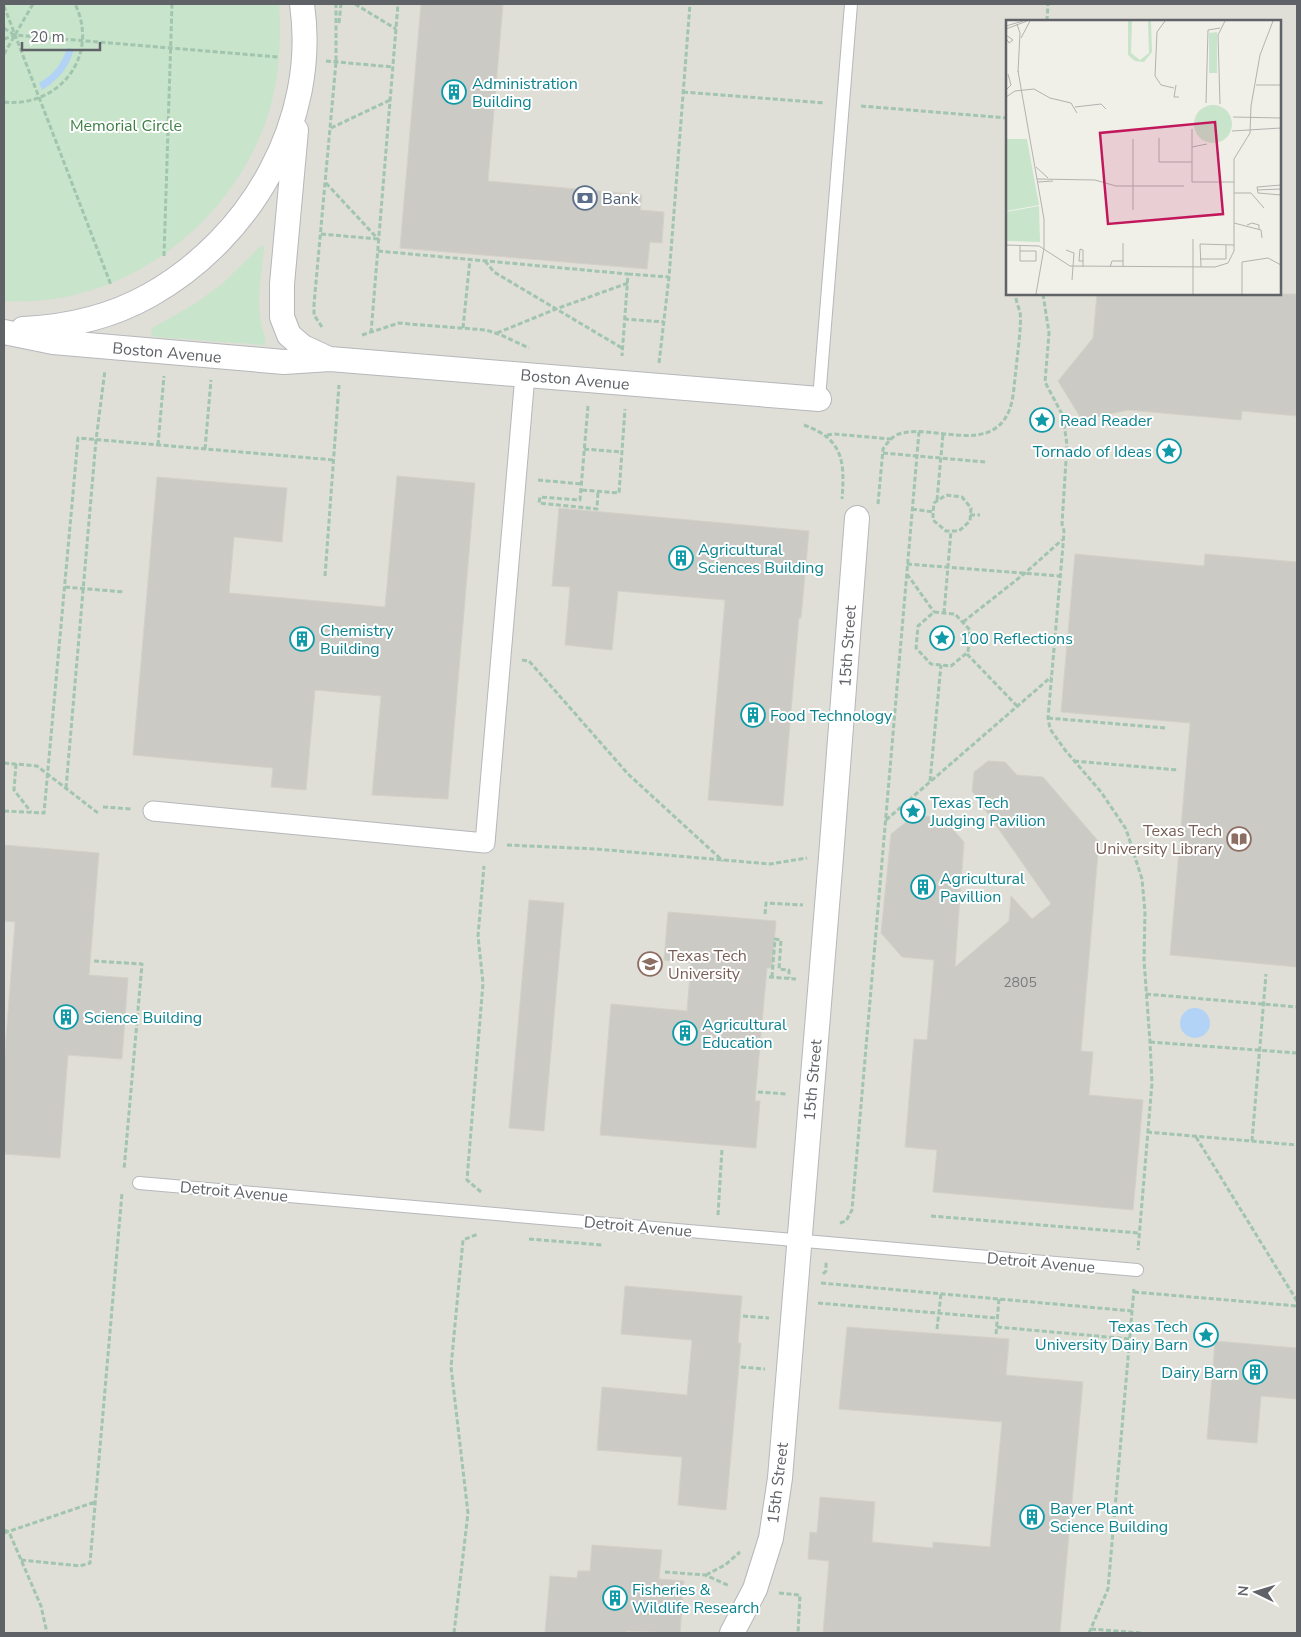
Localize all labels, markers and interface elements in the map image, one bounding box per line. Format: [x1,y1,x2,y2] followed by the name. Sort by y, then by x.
[22,20,100,52] scale bar
[1006,20,1281,295] inset map
[30,27,65,47] text: 20 m
[472,73,578,113] place label: Administration Building
[441,79,467,105] building icon: Administration Building
[70,115,182,137] park label: Memorial Circle
[572,185,598,211] bank icon: Bank
[602,188,639,210] place label: Bank
[111,337,222,369] street label: Boston Avenue
[519,364,630,396] street label: Boston Avenue
[1029,407,1055,433] place icon: Read Reader
[1060,410,1152,432] place label: Read Reader
[1156,438,1182,464] place icon: Tornado of Ideas
[1033,441,1152,463] place label: Tornado of Ideas
[698,539,824,579] place label: Agricultural Sciences Building
[668,545,694,571] building icon: Agricultural Sciences Building
[834,604,862,688] street label: 15th Street
[320,620,394,660] place label: Chemistry Building
[929,625,955,651] place icon: 100 Reflections
[289,626,315,652] building icon: Chemistry Building
[960,628,1073,650] place label: 100 Reflections
[740,702,766,728] building icon: Food Technology
[770,705,893,727] place label: Food Technology
[929,792,1046,832] place label: Texas Tech Judging Pavilion
[900,798,926,824] place icon: Texas Tech Judging Pavilion
[1096,820,1223,860] place label: Texas Tech University Library
[1226,826,1252,852] library icon: Texas Tech University Library
[940,868,1025,908] place label: Agricultural Pavillion
[910,874,936,900] building icon: Agricultural Pavillion
[668,945,747,985] place label: Texas Tech University
[637,951,663,977] school or university icon: Texas Tech University
[1003,973,1037,992] house number: 2805
[53,1004,79,1030] building icon: Science Building
[84,1007,202,1029] place label: Science Building
[702,1014,787,1054] place label: Agricultural Education
[672,1020,698,1046] building icon: Agricultural Education
[798,1038,828,1122] street label: 15th Street
[179,1176,289,1208] street label: Detroit Avenue
[583,1211,693,1243] street label: Detroit Avenue
[986,1247,1096,1279] street label: Detroit Avenue
[1035,1316,1188,1356] place label: Texas Tech University Dairy Barn
[1193,1322,1219,1348] place icon: Texas Tech University Dairy Barn
[1242,1359,1268,1385] building icon: Dairy Barn
[1161,1362,1238,1384] place label: Dairy Barn
[762,1441,794,1525] street label: 15th Street
[1050,1498,1168,1538] place label: Bayer Plant Science Building
[1019,1504,1045,1530] building icon: Bayer Plant Science Building
[1231,1567,1281,1617] north arrow
[632,1579,759,1619] place label: Fisheries & Wildlife Research
[602,1585,628,1611] building icon: Fisheries & Wildlife Research
[1234,1585,1253,1597] text: N

